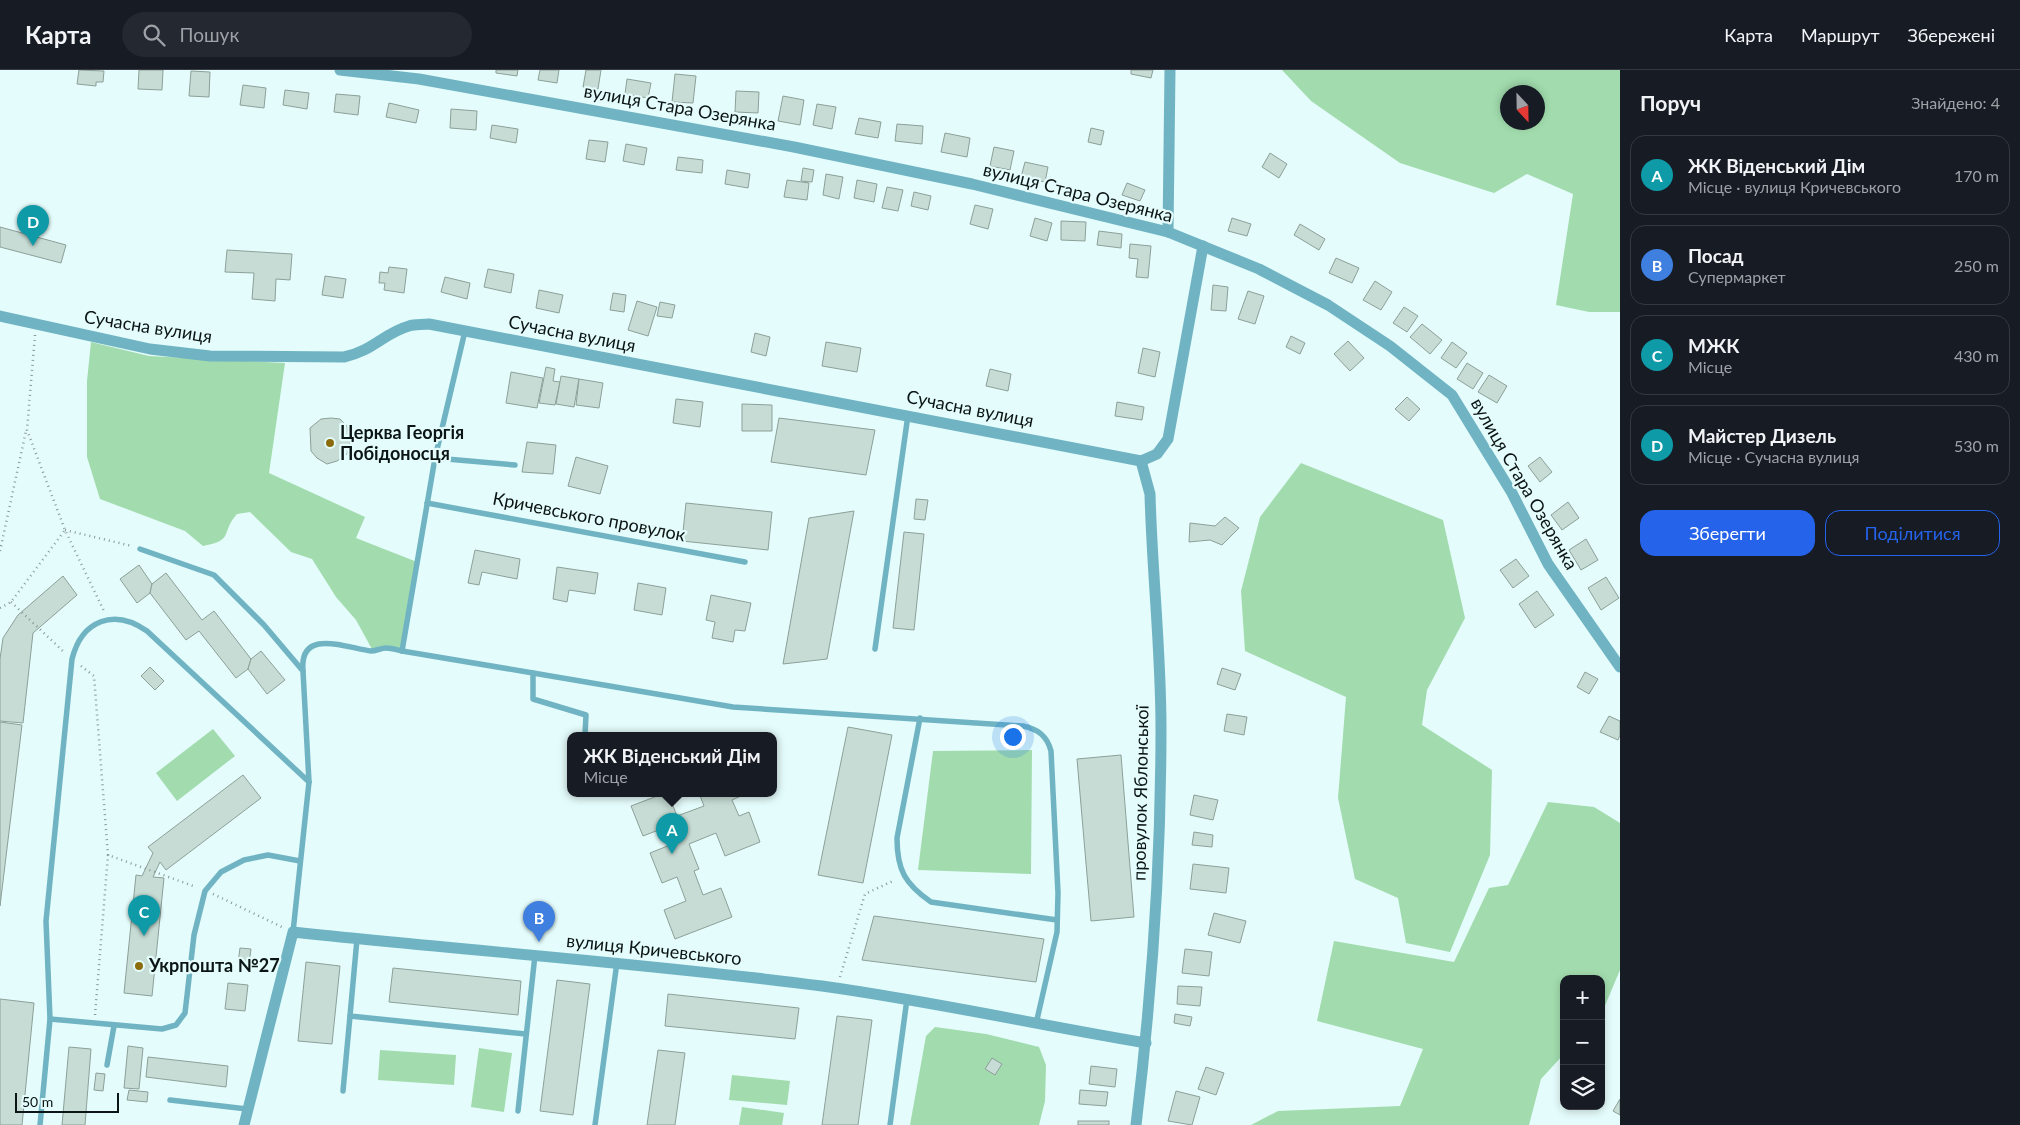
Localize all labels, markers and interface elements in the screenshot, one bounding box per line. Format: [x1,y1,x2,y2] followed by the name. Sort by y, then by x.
[122,12,472,57] search box
[25,20,92,49] text: Карта
[140,21,168,49] icon: search
[180,23,239,46] text: Пошук
[1724,24,1773,46] text: Карта
[1801,24,1880,46] text: Маршрут
[1908,24,1995,46] text: Збережені
[582,79,778,135] street label: вулиця Стара Озерянка
[1500,85,1545,130] north arrow
[1640,90,1701,115] text: Поруч
[1911,93,2000,112] text: Знайдено: 4
[1688,154,1865,177] text: ЖК Віденський Дім
[981,158,1175,226] street label: вулиця Стара Озерянка
[1651,166,1663,185] text: A
[1954,166,1999,185] text: 170 m
[1688,177,1901,196] text: Місце · вулиця Кричевського
[17,205,49,246] pin: D
[1688,244,1744,267] text: Посад
[1652,256,1662,275] text: B
[1954,256,1999,275] text: 250 m
[1688,267,1786,286] text: Супермаркет
[83,305,214,347] street label: Сучасна вулиця
[507,310,638,356] street label: Сучасна вулиця
[1688,334,1739,357] text: МЖК
[1652,346,1662,365] text: C
[1954,346,1999,365] text: 430 m
[1688,357,1732,376] text: Місце
[905,385,1036,431] street label: Сучасна вулиця
[1467,394,1583,573] street label: вулиця Стара Озерянка
[340,421,464,464] place label: Церква Георгія Побідоносця
[1688,424,1836,447] text: Майстер Дизель
[1651,436,1663,455] text: D
[1954,436,1999,455] text: 530 m
[324,437,336,449] marker: Церква Георгія Побідоносця
[1688,447,1859,466] text: Місце · Сучасна вулиця
[491,487,688,546] street label: Кричевського провулок
[1640,510,1815,556] button: Зберегти
[1825,510,2000,556] button: Поділитися
[1127,704,1153,881] street label: провулок Яблонської
[1000,724,1026,750] your location
[567,732,777,797] popup
[583,744,761,767] text: ЖК Віденський Дім
[583,767,628,786] text: Місце
[656,813,688,854] pin: A
[128,895,160,936] pin: C
[523,901,555,942] pin: B
[565,929,743,969] street label: вулиця Кричевського
[148,954,280,976] place label: Укрпошта №27
[133,960,145,972] marker: Укрпошта №27
[1560,975,1605,1110] map controls
[1560,975,1605,1020] button: +
[1560,1020,1605,1065] button: −
[1560,1065,1605,1110] button: layers
[15,1090,119,1113] scale bar
[22,1093,53,1110] text: 50 m

